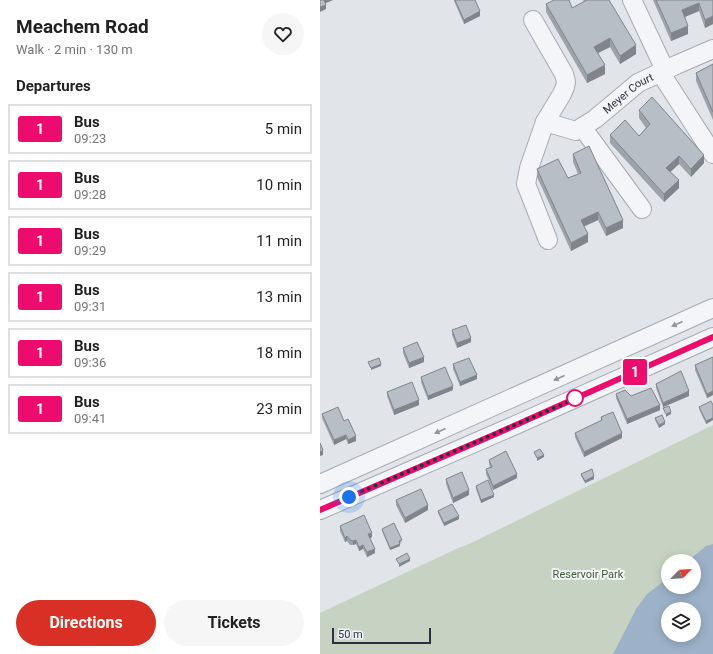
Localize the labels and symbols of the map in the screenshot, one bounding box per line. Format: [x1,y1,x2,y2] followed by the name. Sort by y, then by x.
[601,70,656,116] street label: Meyer Court
[672,321,683,327] one-way arrow
[622,359,648,385] line badge: 1
[553,374,565,381] one-way arrow
[566,389,584,407] unlabelled marker
[435,428,446,434] one-way arrow
[339,487,359,507] your location
[661,554,701,594] north arrow
[553,568,624,581] park label: Reservoir Park
[332,626,431,645] scale bar

